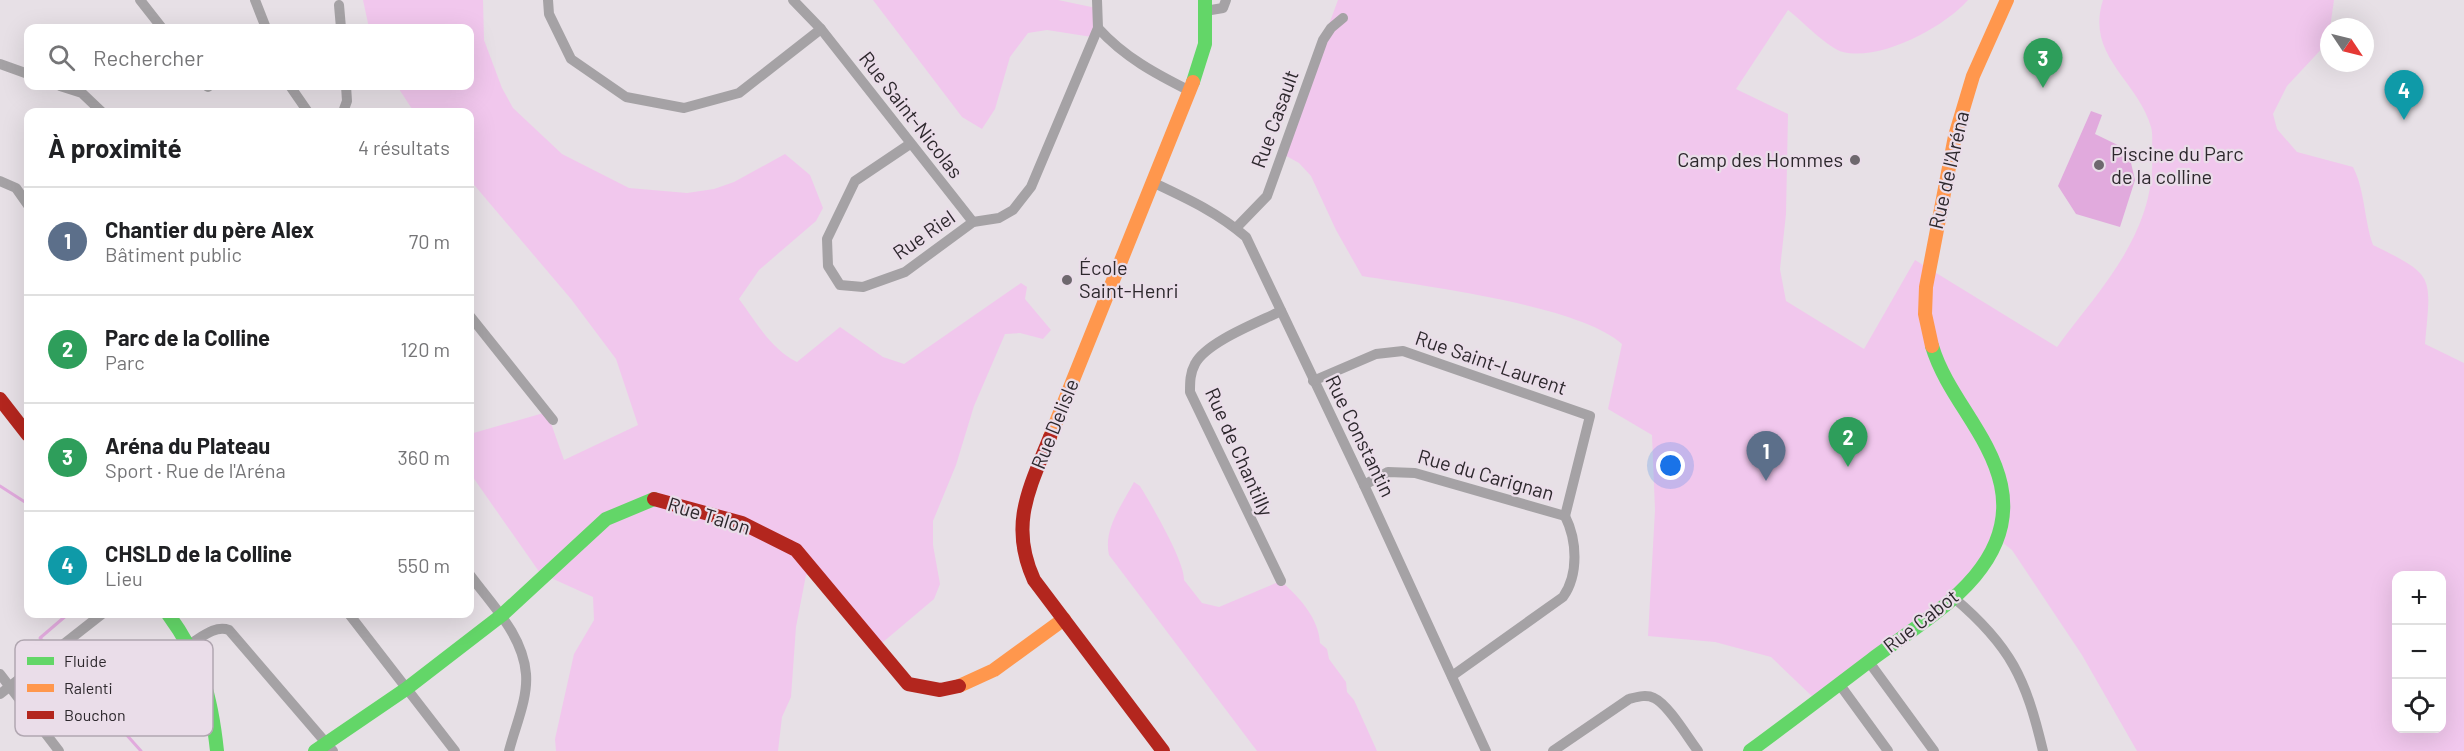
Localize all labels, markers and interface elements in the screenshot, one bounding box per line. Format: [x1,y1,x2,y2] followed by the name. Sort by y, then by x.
[2320,18,2374,72] north arrow
[24,24,474,90] search box
[2024,38,2062,88] pin: 3
[45,41,78,74] icon: search
[93,44,204,70] text: Rechercher
[855,46,969,183] street label: Rue Saint-Nicolas
[1245,66,1303,171] street label: Rue Casault
[2384,70,2424,120] pin: 4
[1923,108,1973,231] street label: Rue de l'Aréna
[48,132,182,163] text: À proximité
[358,135,450,159] text: 4 résultats
[2111,141,2244,188] place label: Piscine du Parc de la colline
[1677,147,1843,171] place label: Camp des Hommes
[1848,153,1862,167] marker: Camp des Hommes
[2092,158,2106,172] marker: Piscine du Parc de la colline
[888,204,959,264] street label: Rue Riel
[105,216,314,242] text: Chantier du père Alex
[64,229,71,253] text: 1
[409,229,450,253] text: 70 m
[105,242,242,266] text: Bâtiment public
[1079,255,1179,302] place label: École Saint-Henri
[1060,273,1074,287] marker: École Saint-Henri
[105,324,270,350] text: Parc de la Colline
[1413,325,1570,399] street label: Rue Saint-Laurent
[62,337,73,361] text: 2
[400,337,450,361] text: 120 m
[105,350,145,374] text: Parc
[1321,371,1401,500] street label: Rue Constantin
[1025,375,1083,472] street label: Rue Delisle
[1201,384,1279,519] street label: Rue de Chantilly
[1828,418,1868,467] pin: 2
[105,432,270,458] text: Aréna du Plateau
[1746,432,1786,481] pin: 1
[1416,443,1557,505] street label: Rue du Carignan
[62,445,73,469] text: 3
[398,445,450,469] text: 360 m
[1656,451,1685,480] your location
[105,458,286,482] text: Sport · Rue de l'Aréna
[665,491,754,539] street label: Rue Talon
[105,540,292,566] text: CHSLD de la Colline
[61,553,74,577] text: 4
[398,553,450,577] text: 550 m
[105,566,143,590] text: Lieu
[2392,571,2446,733] map controls
[2392,571,2446,625] button: +
[1878,583,1963,657] street label: Rue Cabot
[2392,625,2446,679] button: −
[15,640,213,736] legend
[64,651,107,670] text: Fluide
[64,678,113,697] text: Ralenti
[2392,679,2446,733] button: locate
[64,705,126,724] text: Bouchon

